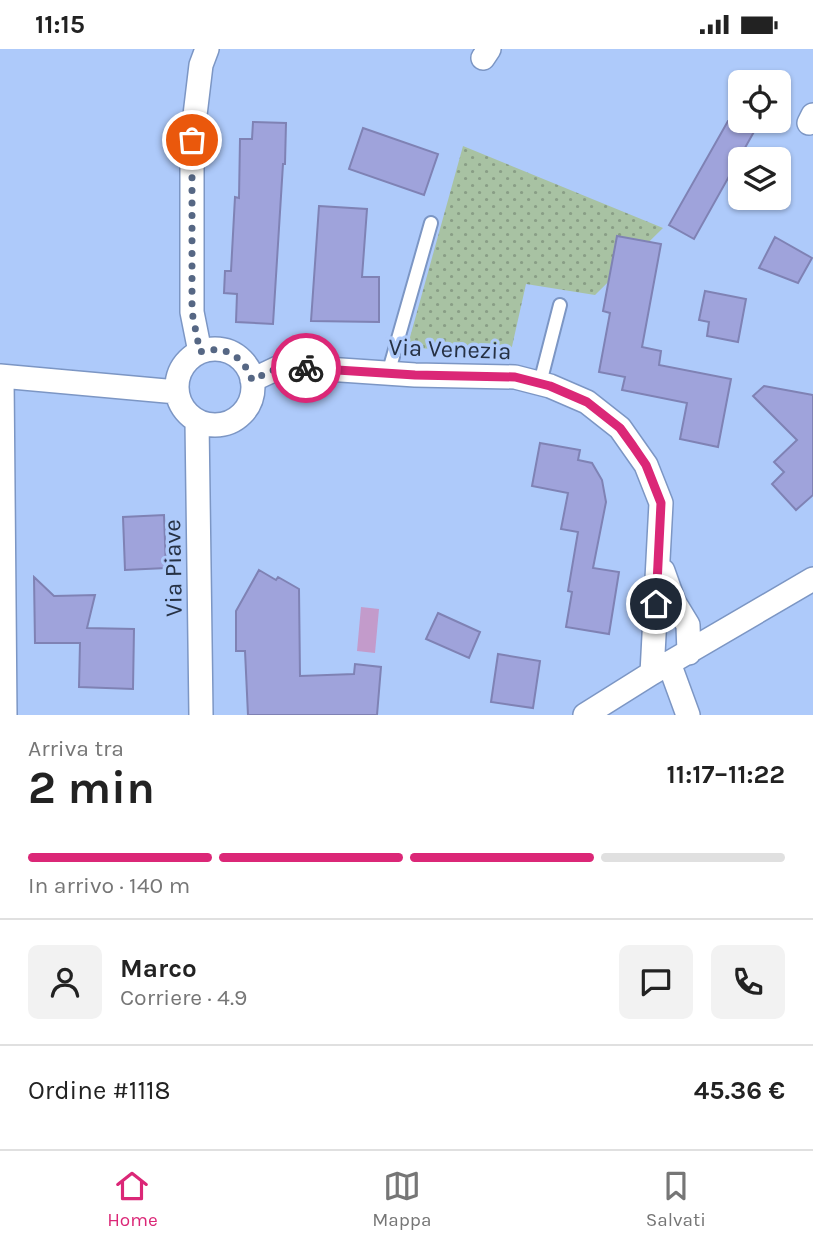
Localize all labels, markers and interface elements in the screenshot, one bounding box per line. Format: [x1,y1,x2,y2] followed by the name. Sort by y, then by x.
[35,9,85,40] text: 11:15
[728,70,791,210] map controls
[728,70,791,133] button: locate
[162,110,222,170] pin
[173,121,211,159] icon: bag
[728,147,791,210] button: layers
[271,333,341,403] courier
[388,333,512,365] street label: Via Venezia
[287,349,325,387] icon: bike
[158,519,188,617] street label: Via Piave
[626,574,686,634] pin
[637,585,675,623] icon: home
[28,735,124,762] text: Arriva tra
[667,759,785,790] text: 11:17–11:22
[28,761,155,815] text: 2 min
[28,872,190,899] text: In arrivo · 140 m
[28,945,102,1019] button: person
[619,945,693,1019] button: chat
[711,945,785,1019] button: phone
[120,953,197,984] text: Marco
[120,984,247,1011] text: Corriere · 4.9
[28,1075,171,1106] text: Ordine #1118
[694,1075,785,1106] text: 45.36 €
[107,1167,158,1231] tab: Home
[372,1167,431,1231] tab: Mappa
[646,1167,706,1231] tab: Salvati

